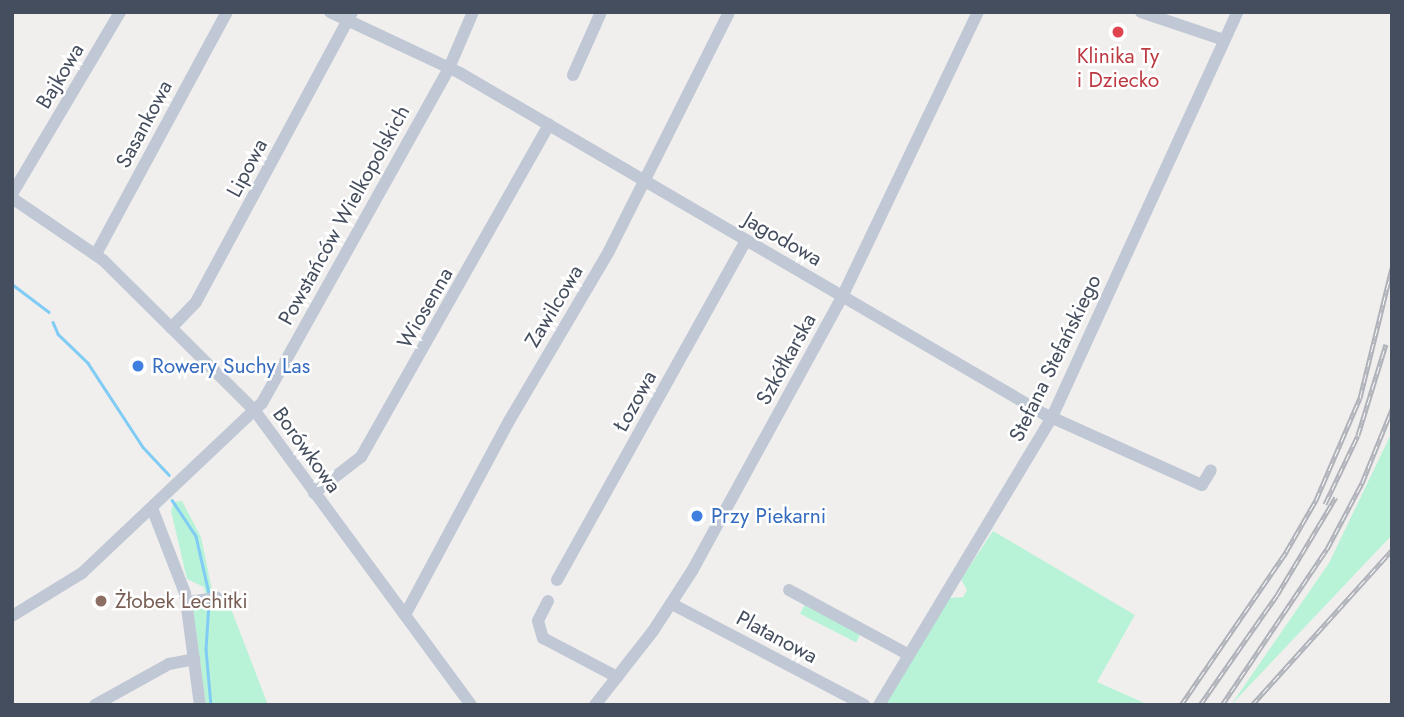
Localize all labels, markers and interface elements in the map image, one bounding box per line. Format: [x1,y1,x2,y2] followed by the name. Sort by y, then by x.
[1110,24,1126,40] marker: Klinika Ty i Dziecko
[31,39,89,113] street label: Bajkowa
[1077,43,1159,93] place label: Klinika Ty i Dziecko
[110,76,178,172] street label: Sasankowa
[273,101,415,329] street label: Powstańców Wielkopolskich
[221,135,273,201] street label: Lipowa
[739,207,827,271] street label: Jagodowa
[520,260,588,352] street label: Zawilcowa
[392,263,458,353] street label: Wiosenna
[1004,270,1106,446] street label: Stefana Stefańskiego
[751,309,821,409] street label: Szkółkarska
[152,353,310,379] place label: Rowery Suchy Las
[130,358,146,374] marker: Rowery Suchy Las
[608,366,662,436] street label: Łozowa
[267,402,347,498] street label: Borówkowa
[711,503,826,529] place label: Przy Piekarni
[689,508,705,524] marker: Przy Piekarni
[115,588,248,614] place label: Żłobek Lechitki
[93,593,109,609] marker: Żłobek Lechitki
[732,605,822,669] street label: Platanowa

